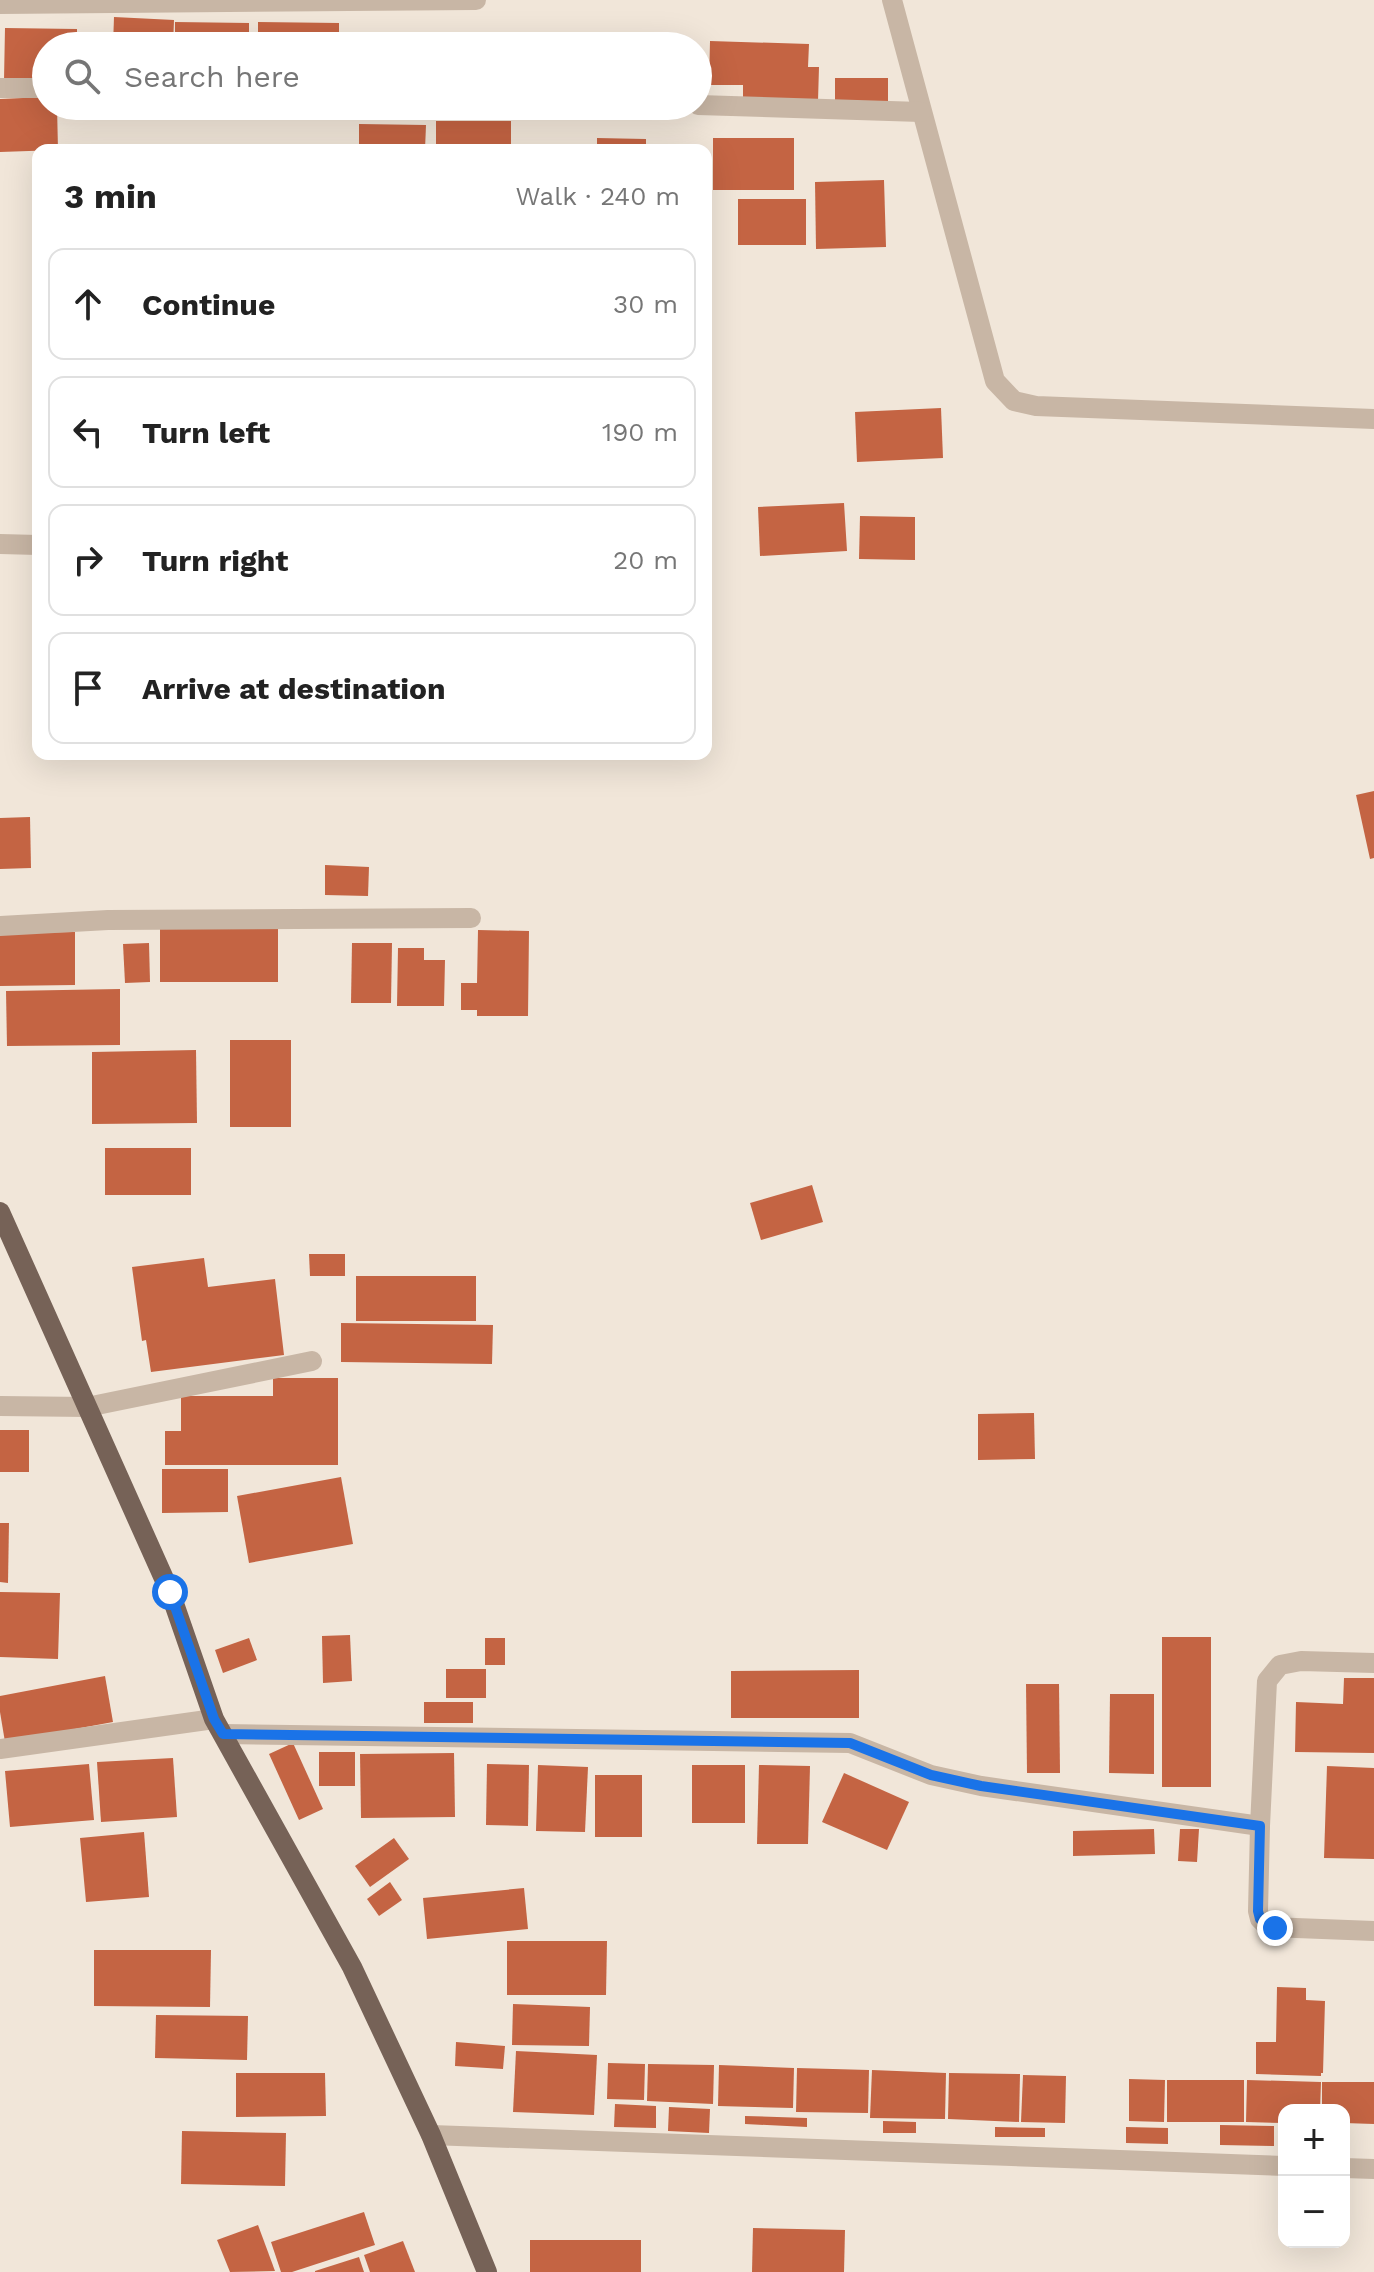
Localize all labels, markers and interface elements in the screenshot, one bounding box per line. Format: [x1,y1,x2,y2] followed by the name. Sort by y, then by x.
[32,32,712,120] search box
[60,54,104,98] icon: search
[124,59,300,94] text: Search here
[64,176,157,216] text: 3 min
[516,181,680,211] text: Walk · 240 m
[66,282,110,326] icon: ahead
[142,287,275,322] text: Continue
[613,289,678,319] text: 30 m
[66,410,110,454] icon: left
[142,415,270,450] text: Turn left
[602,417,678,447] text: 190 m
[66,538,110,582] icon: right
[142,543,288,578] text: Turn right
[613,545,678,575] text: 20 m
[66,666,110,710] icon: arrive
[142,671,446,706] text: Arrive at destination
[152,1574,188,1610] route start
[1257,1910,1293,1946] route end
[1278,2104,1350,2248] map controls
[1278,2104,1350,2176] button: +
[1278,2176,1350,2248] button: −

